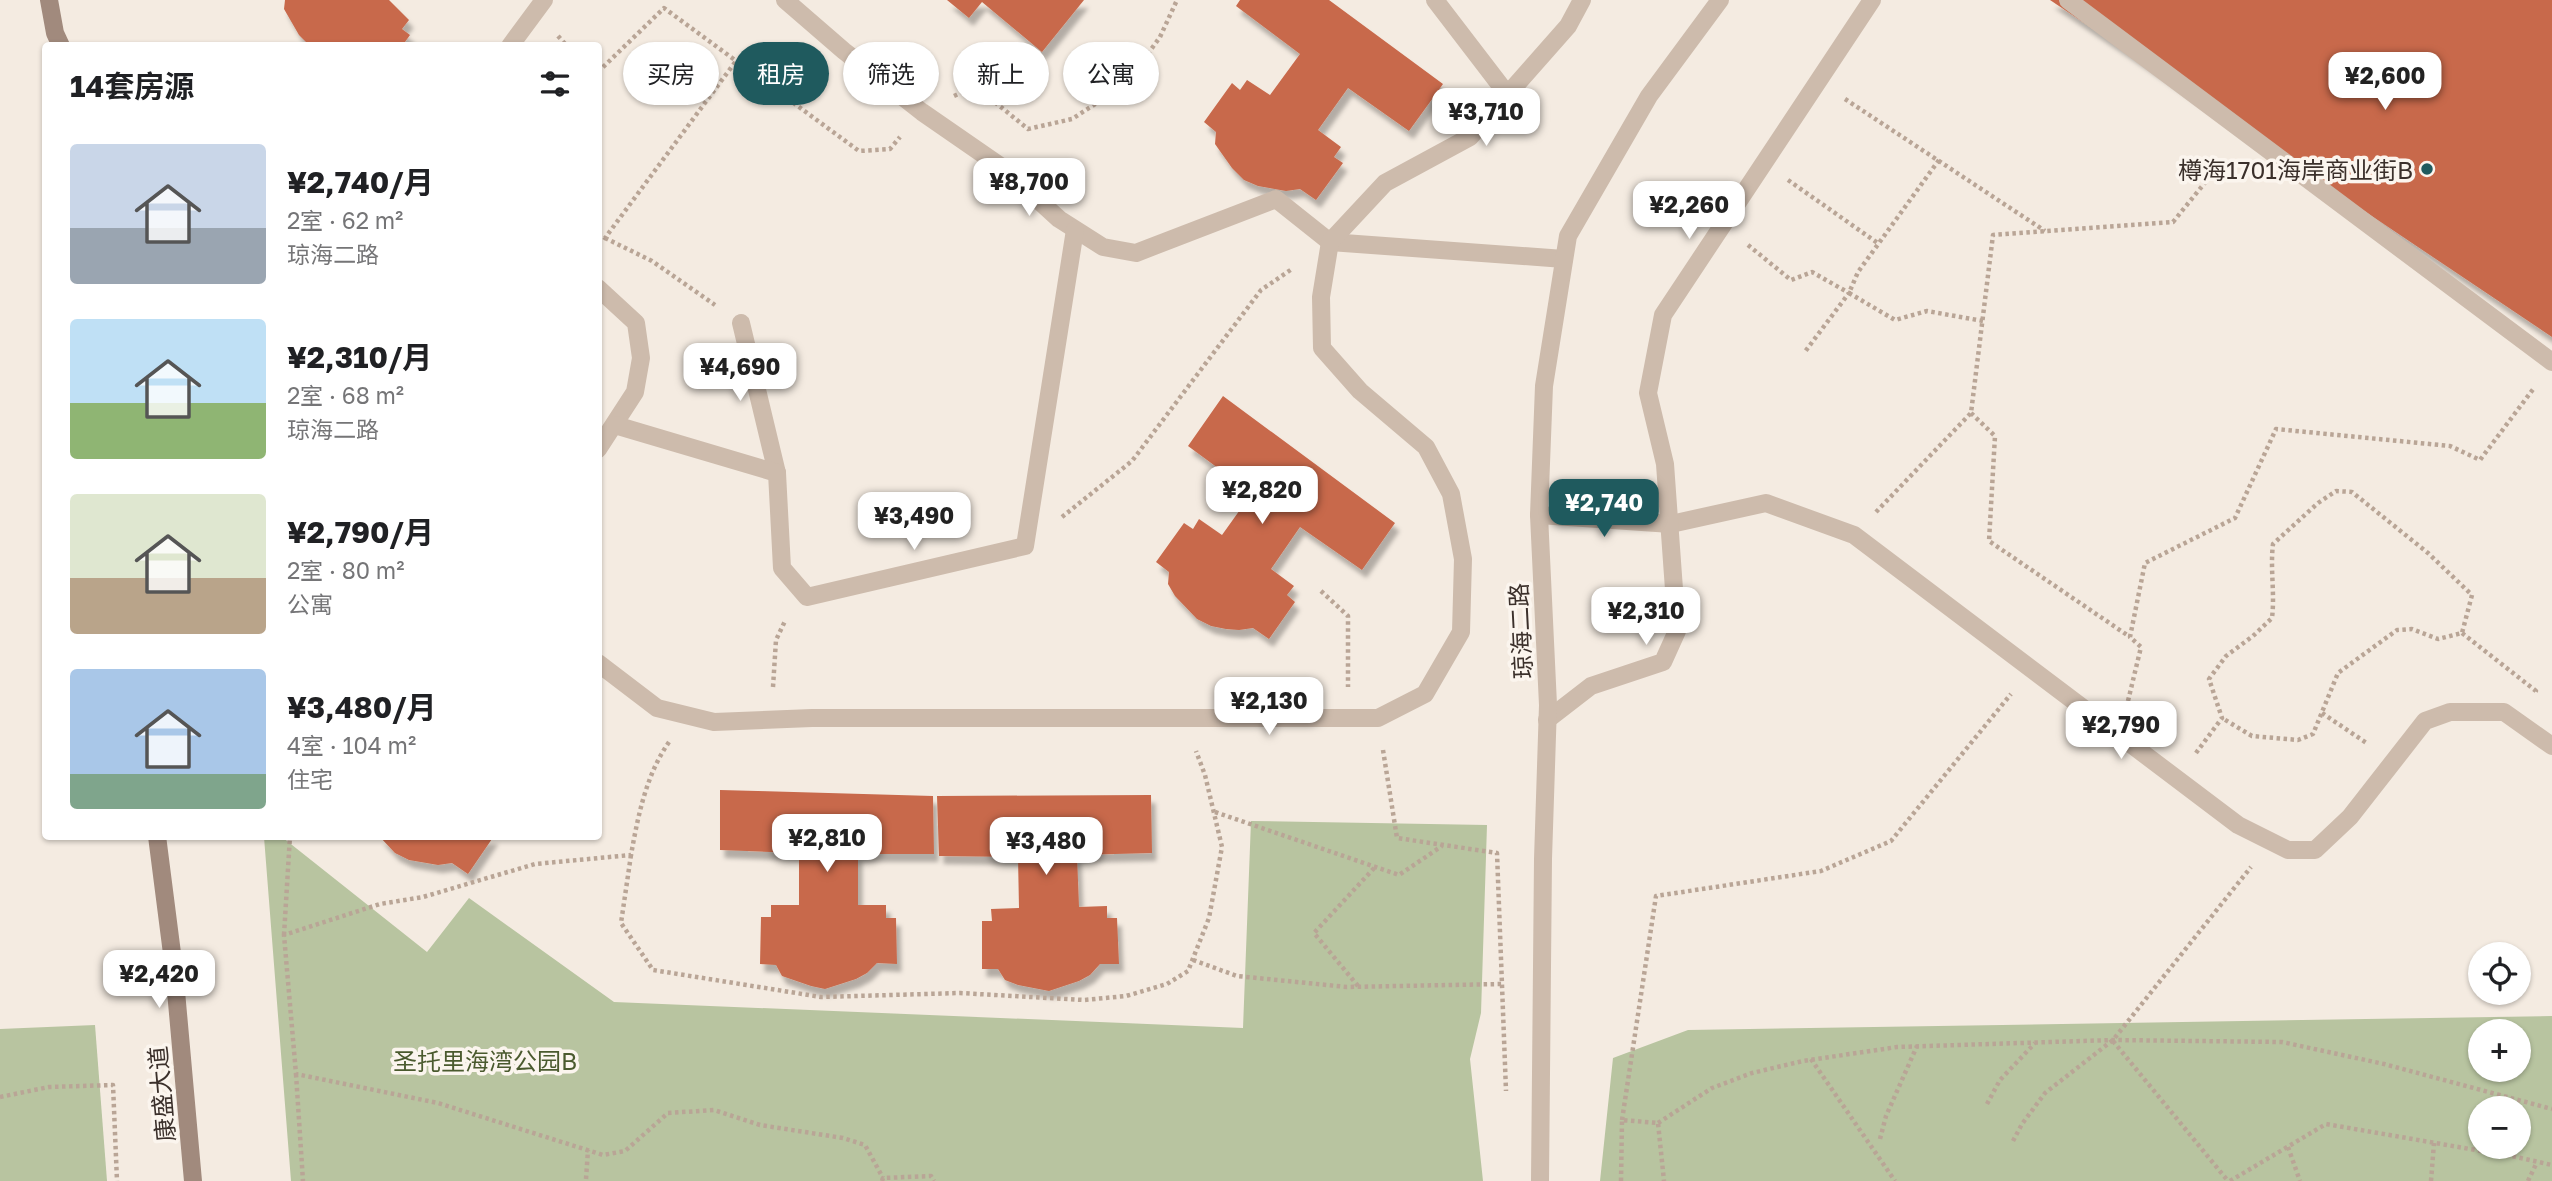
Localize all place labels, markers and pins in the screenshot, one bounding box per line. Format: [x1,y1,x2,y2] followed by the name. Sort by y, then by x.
[2328,52,2442,112] pin: ¥2,600
[1429,88,1543,148] pin: ¥3,710
[2178,155,2413,184] place label: 樽海1701海岸商业街B
[972,158,1086,218] pin: ¥8,700
[2419,161,2435,177] marker: 樽海1701海岸商业街B
[1632,182,1746,241] pin: ¥2,260
[683,344,797,403] pin: ¥4,690
[1205,466,1319,526] pin: ¥2,820
[1547,480,1661,539] pin: ¥2,740
[857,492,971,552] pin: ¥3,490
[1589,588,1703,647] pin: ¥2,310
[1212,678,1326,737] pin: ¥2,130
[2064,702,2178,761] pin: ¥2,790
[770,814,884,874] pin: ¥2,810
[989,818,1103,877] pin: ¥3,480
[102,950,216,1010] pin: ¥2,420

